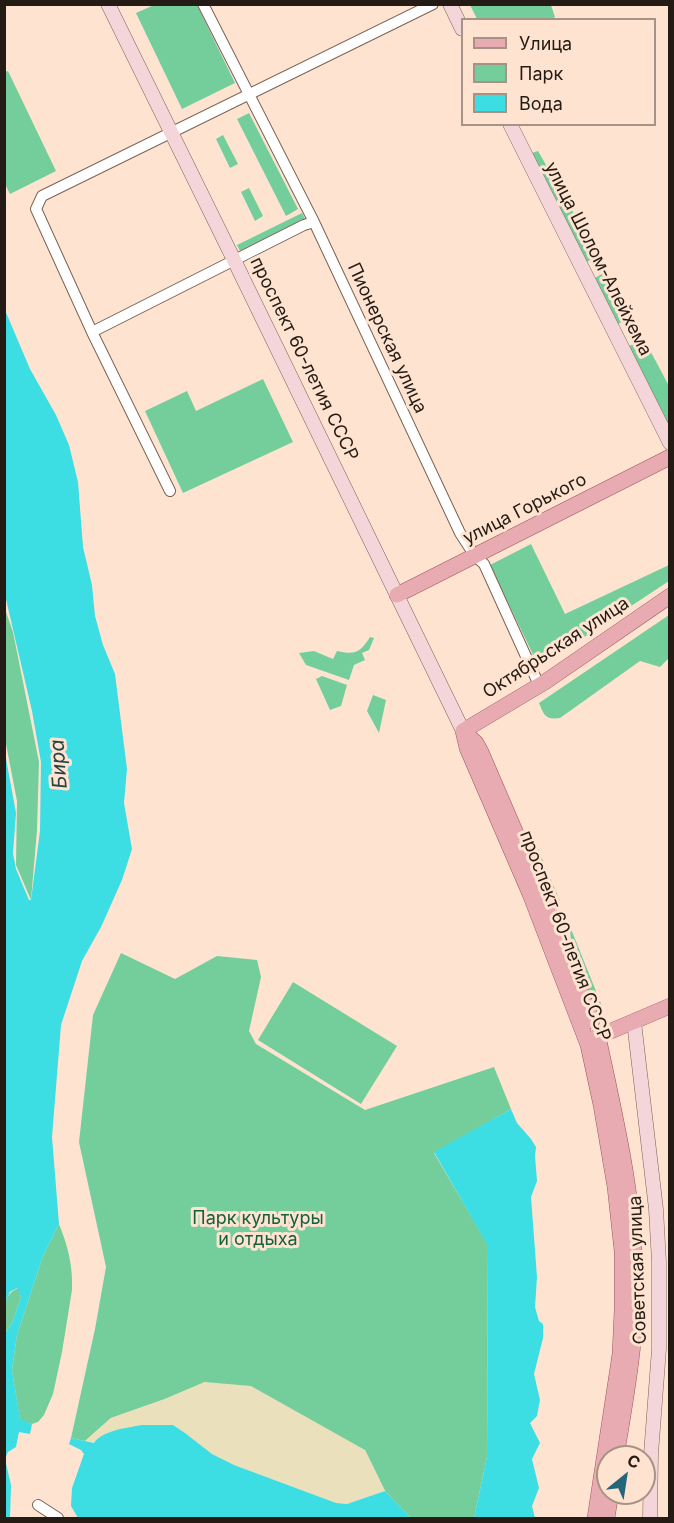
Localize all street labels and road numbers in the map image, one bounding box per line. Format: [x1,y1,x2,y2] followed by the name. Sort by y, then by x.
[540,158,656,360] street label: улица Шолом-Алейхема
[245,254,363,464] street label: проспект 60-летия СССР
[343,259,431,417] street label: Пионерская улица
[460,469,590,549] street label: улица Горького
[479,593,633,703] street label: Октябрьская улица
[515,828,615,1044] street label: проспект 60-летия СССР
[625,1195,651,1345] street label: Советская улица

